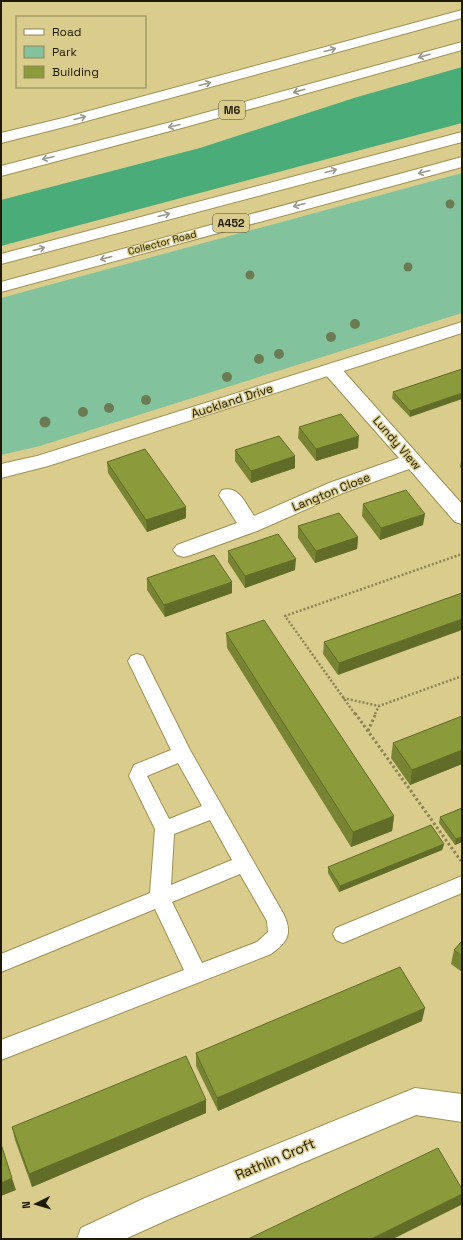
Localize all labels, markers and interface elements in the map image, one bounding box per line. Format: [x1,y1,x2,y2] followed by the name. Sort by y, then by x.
[16,16,146,88] legend
[52,24,81,40] text: Road
[52,44,77,60] text: Park
[324,46,337,54] one-way arrow
[418,53,431,60] one-way arrow
[52,64,99,80] text: Building
[198,80,211,88] one-way arrow
[293,88,306,95] one-way arrow
[219,101,245,119] road number: M6
[73,114,86,122] one-way arrow
[168,123,181,130] one-way arrow
[42,155,55,163] one-way arrow
[324,167,337,174] one-way arrow
[418,169,431,176] one-way arrow
[292,202,305,209] one-way arrow
[157,211,170,218] one-way arrow
[213,214,249,232] road number: A452
[126,227,198,258] street label: Collector Road
[32,245,45,252] one-way arrow
[99,255,112,262] one-way arrow
[189,380,275,422] street label: Auckland Drive
[369,413,425,473] street label: Lundy View
[289,469,373,515] street label: Langton Close
[232,1134,318,1184] street label: Rathlin Croft
[16,1184,56,1224] north arrow
[19,1201,33,1209] text: N

